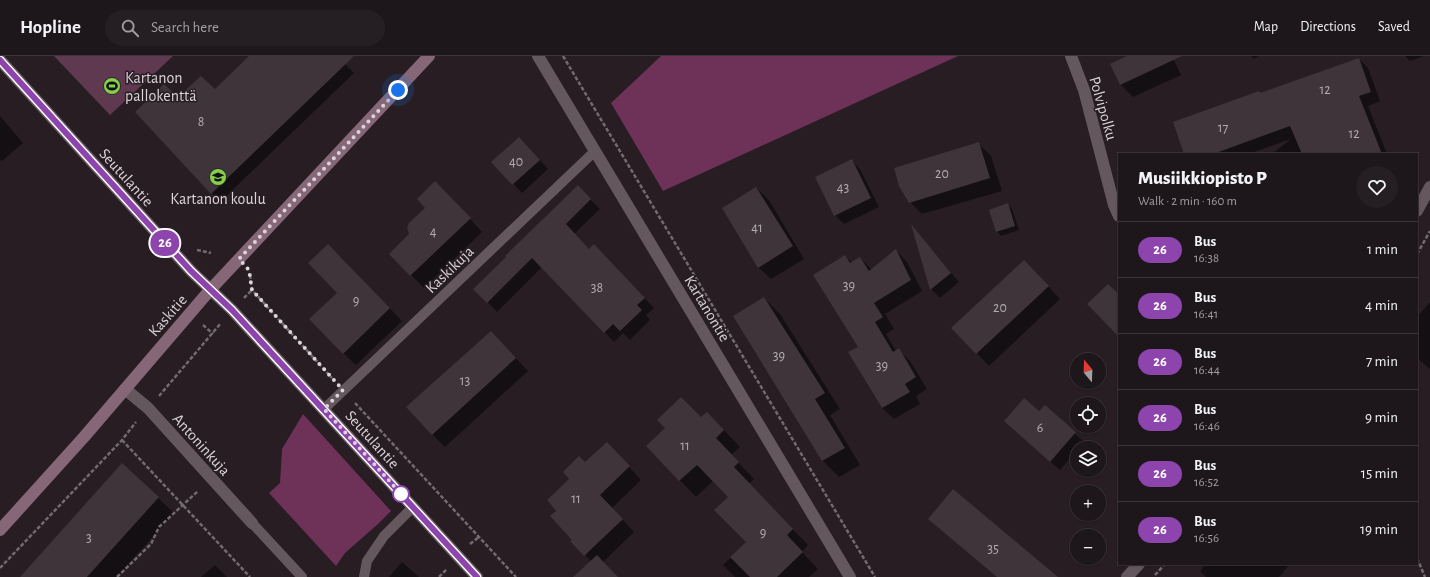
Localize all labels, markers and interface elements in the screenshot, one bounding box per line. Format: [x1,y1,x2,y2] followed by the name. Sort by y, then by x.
[105,10,385,46] search box
[119,17,141,39] icon: search
[20,18,81,37] text: Hopline
[151,20,219,35] text: Search here
[1254,20,1278,34] text: Map
[1300,20,1356,34] text: Directions
[1378,20,1410,34] text: Saved
[125,70,197,104] place label: Kartanon pallokenttä
[1086,75,1120,142] street label: Polvipolku
[102,76,122,96] sports icon: Kartanon pallokenttä
[388,80,408,100] your location
[1319,83,1331,97] house number: 12
[198,115,204,129] house number: 8
[1218,121,1228,135] house number: 17
[1348,127,1360,141] house number: 12
[96,146,156,210] street label: Seutulantie
[509,155,523,169] house number: 40
[1356,166,1398,208] button: heart
[208,167,228,187] school or university icon: Kartanon koulu
[935,167,949,181] house number: 20
[1138,169,1267,188] text: Musiikkiopisto P
[837,181,849,195] house number: 43
[170,191,266,207] place label: Kartanon koulu
[1138,195,1237,208] text: Walk · 2 min · 160 m
[751,221,763,235] house number: 41
[430,225,437,239] house number: 4
[147,230,183,256] line badge: 26
[1194,234,1216,249] text: Bus
[158,236,172,250] text: 26
[1367,242,1398,257] text: 1 min
[422,243,478,297] street label: Kaskikuja
[1153,243,1167,257] text: 26
[1194,252,1219,265] text: 16:38
[681,273,733,344] street label: Kartanontie
[843,279,855,293] house number: 39
[591,281,603,295] house number: 38
[1194,290,1216,305] text: Bus
[146,292,190,340] street label: Kaskitie
[353,294,359,308] house number: 9
[1365,298,1398,313] text: 4 min
[1153,299,1167,313] text: 26
[993,301,1007,315] house number: 20
[1194,308,1218,321] text: 16:41
[1194,346,1216,361] text: Bus
[773,349,785,363] house number: 39
[1070,353,1106,389] north arrow
[1070,353,1106,565] map controls
[1366,354,1398,369] text: 7 min
[1153,355,1167,369] text: 26
[876,359,888,373] house number: 39
[1194,364,1220,377] text: 16:44
[460,374,471,388] house number: 13
[1070,397,1106,433] button: locate
[1194,402,1216,417] text: Bus
[342,408,402,472] street label: Seutulantie
[1365,410,1398,425] text: 9 min
[169,411,233,479] street label: Antoninkuja
[1153,411,1167,425] text: 26
[1194,420,1220,433] text: 16:46
[1037,421,1043,435] house number: 6
[680,439,690,453] house number: 11
[1070,441,1106,477] button: layers
[1194,458,1216,473] text: Bus
[1361,466,1398,481] text: 15 min
[1153,467,1167,481] text: 26
[1194,476,1219,489] text: 16:52
[392,485,410,503] unlabelled marker
[1070,485,1106,521] button: +
[571,492,581,506] house number: 11
[1194,514,1216,529] text: Bus
[1360,522,1398,537] text: 19 min
[1153,523,1167,537] text: 26
[760,526,766,540] house number: 9
[1070,529,1106,565] button: −
[86,531,92,545] house number: 3
[1194,532,1219,545] text: 16:56
[987,542,999,556] house number: 35

